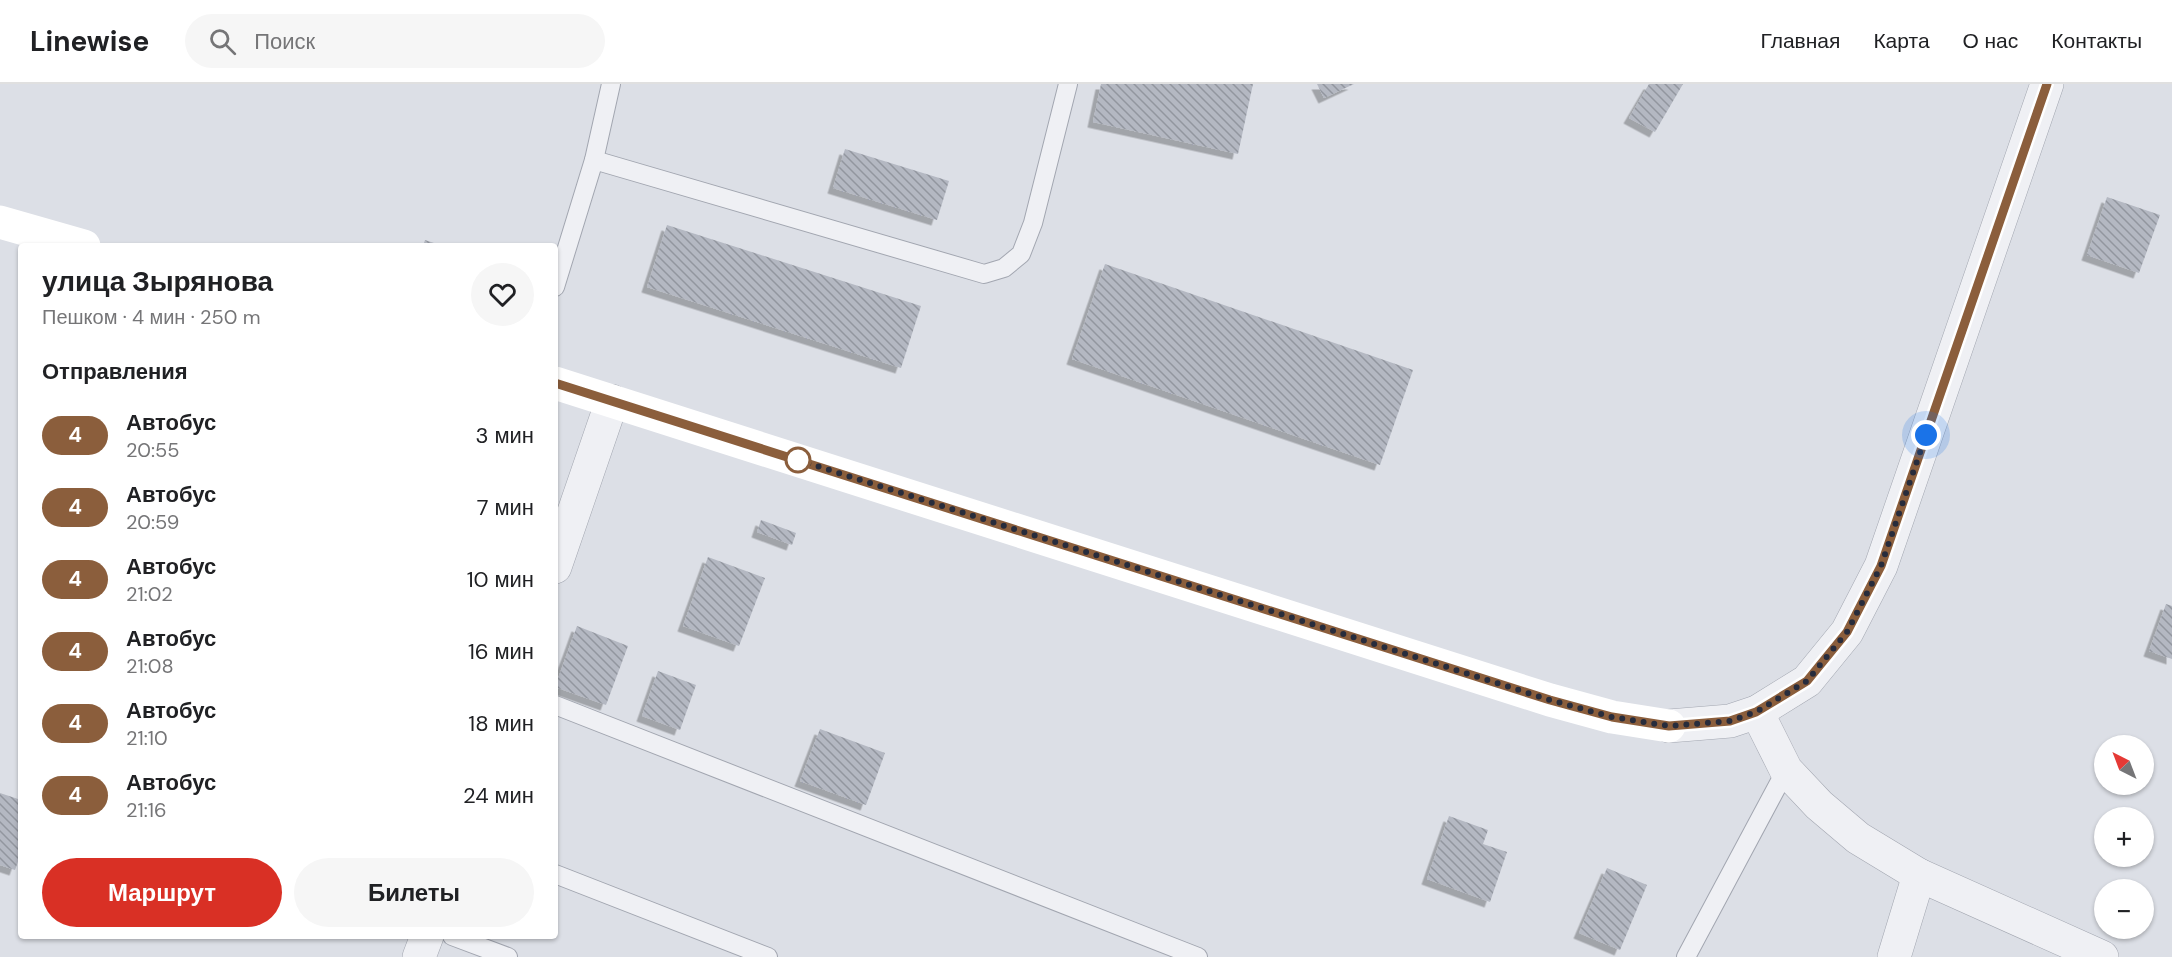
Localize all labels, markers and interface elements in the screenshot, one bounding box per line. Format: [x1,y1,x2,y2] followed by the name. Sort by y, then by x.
[185,14,605,68] search box
[30,23,149,60] text: Linewise
[206,25,239,58] icon: search
[254,27,315,56] text: Поиск
[1760,27,1840,55] text: Главная
[1873,27,1930,55] text: Карта
[1963,27,2018,55] text: О нас
[2051,27,2142,55] text: Контакты
[42,263,273,300] text: улица Зырянова
[471,263,534,326] button: heart
[42,304,261,330] text: Пешком · 4 мин · 250 m
[42,357,188,386] text: Отправления
[126,408,216,437] text: Автобус
[1911,420,1941,450] your location
[68,421,82,449] text: 4
[476,421,534,450] text: 3 мин
[126,437,179,463] text: 20:55
[785,447,811,473] unlabelled marker
[126,480,216,509] text: Автобус
[68,493,82,521] text: 4
[477,493,534,522] text: 7 мин
[126,509,179,535] text: 20:59
[126,552,216,581] text: Автобус
[68,565,82,593] text: 4
[467,565,534,594] text: 10 мин
[126,581,173,607] text: 21:02
[126,624,216,653] text: Автобус
[68,637,82,665] text: 4
[468,637,534,666] text: 16 мин
[126,653,174,679] text: 21:08
[126,696,216,725] text: Автобус
[68,709,82,737] text: 4
[468,709,534,738] text: 18 мин
[126,725,168,751] text: 21:10
[2094,735,2154,795] north arrow
[2094,735,2154,939] map controls
[126,768,216,797] text: Автобус
[68,781,82,809] text: 4
[463,781,534,810] text: 24 мин
[126,797,167,823] text: 21:16
[2094,807,2154,867] button: +
[42,858,282,927] button: Маршрут
[294,858,534,927] button: Билеты
[2094,879,2154,939] button: −

